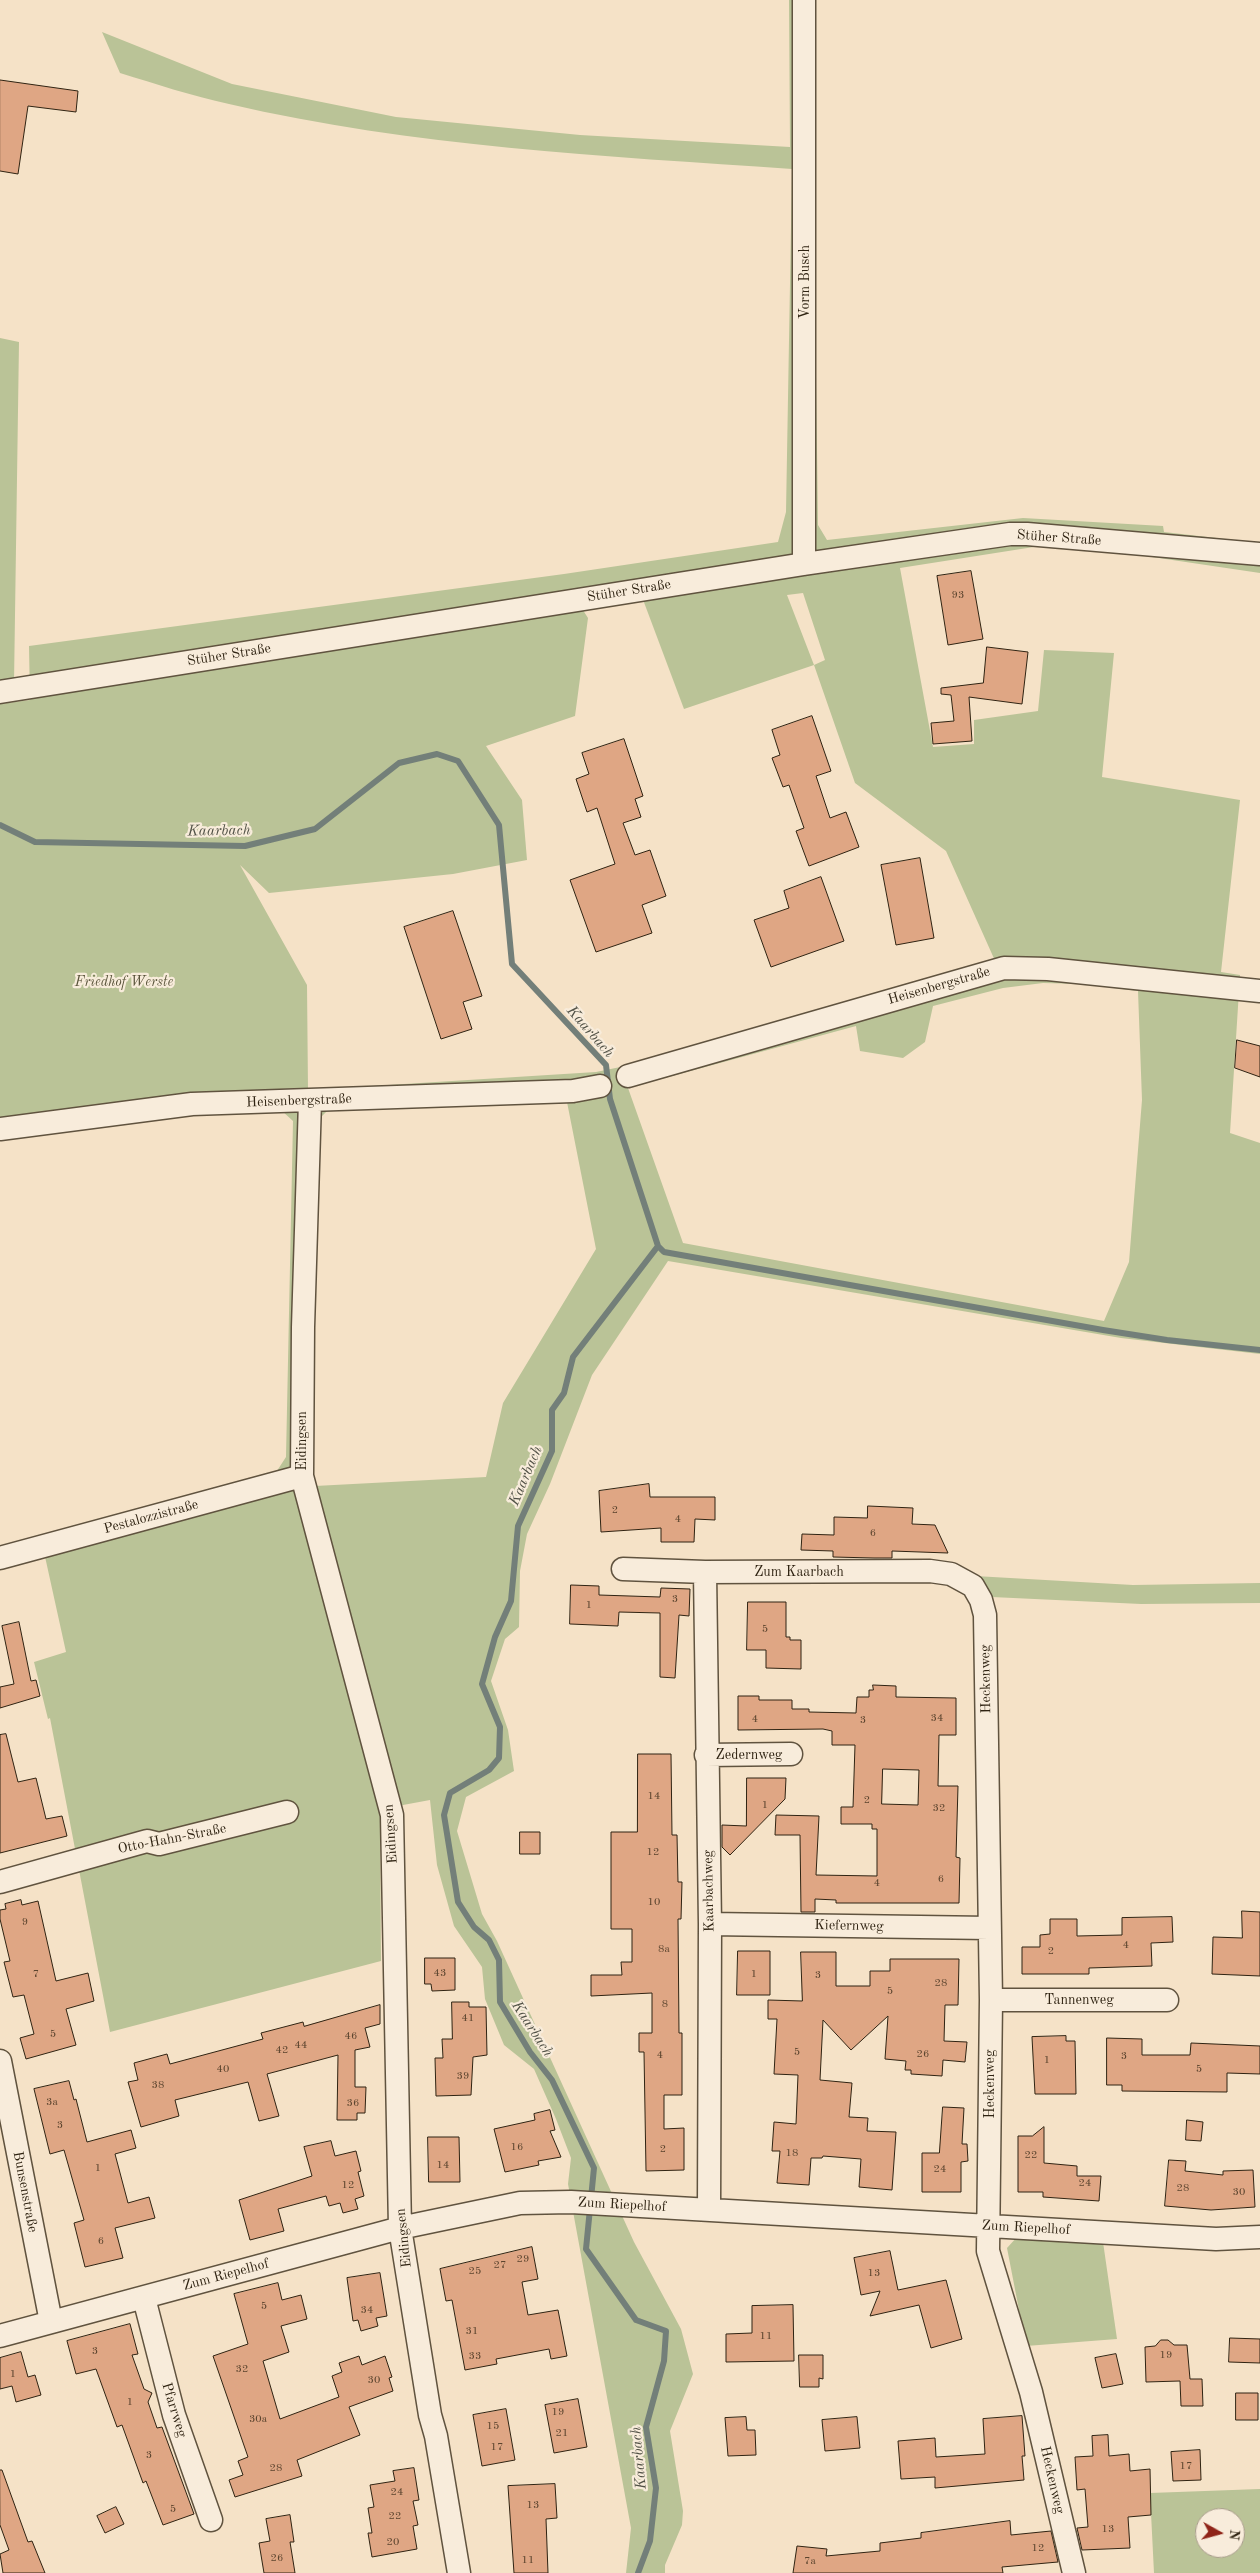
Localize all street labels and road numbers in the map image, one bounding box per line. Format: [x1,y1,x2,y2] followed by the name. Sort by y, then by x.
[797,245,813,319] street label: Vorm Busch
[1016,527,1102,549] street label: Stüher Straße
[586,576,672,606] street label: Stüher Straße
[186,640,272,670] street label: Stüher Straße
[886,963,992,1009] street label: Heisenbergstraße
[246,1091,352,1111] street label: Heisenbergstraße
[294,1411,310,1471] street label: Eidingsen
[102,1496,200,1538] street label: Pestalozzistraße
[754,1564,844,1580] street label: Zum Kaarbach
[977,1644,995,1714] street label: Heckenweg
[716,1747,782,1763] street label: Zedernweg
[381,1804,401,1864] street label: Eidingsen
[116,1820,228,1858] street label: Otto-Hahn-Straße
[700,1850,718,1932] street label: Kaarbachweg
[814,1917,884,1935] street label: Kiefernweg
[1044,1992,1114,2008] street label: Tannenweg
[982,2049,998,2119] street label: Heckenweg
[9,2150,41,2234] street label: Bunsenstraße
[577,2194,667,2216] street label: Zum Riepelhof
[393,2207,415,2269] street label: Eidingsen
[981,2217,1071,2239] street label: Zum Riepelhof
[181,2255,271,2295] street label: Zum Riepelhof
[158,2380,190,2440] street label: Pfarrweg
[1036,2444,1068,2516] street label: Heckenweg

